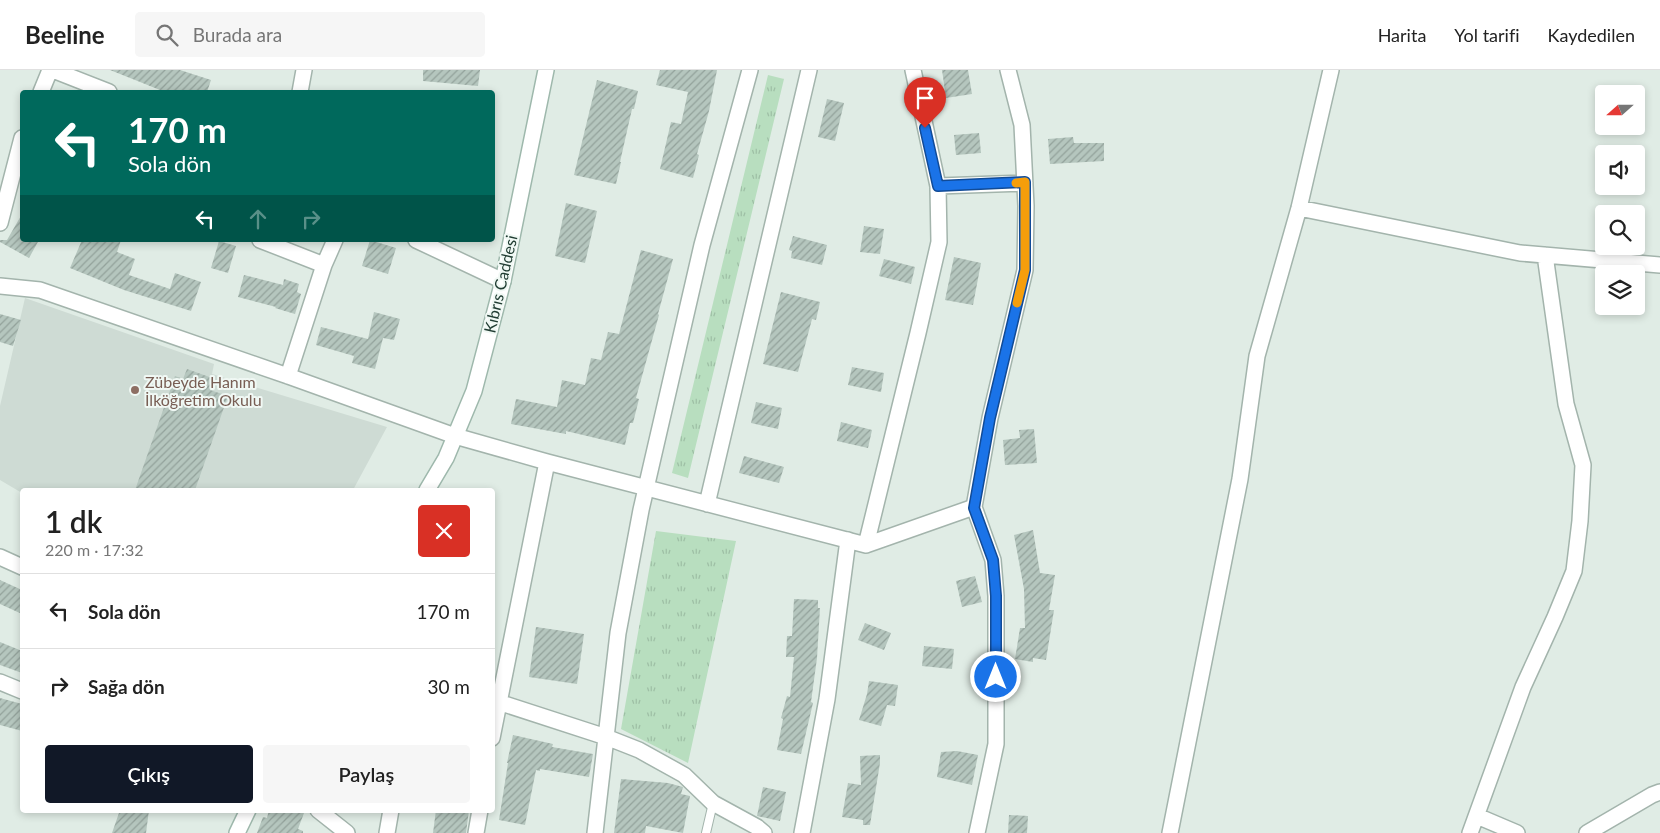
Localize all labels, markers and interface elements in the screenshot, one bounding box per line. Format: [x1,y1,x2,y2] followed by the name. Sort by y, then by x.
[135,12,485,57] search box
[25,20,105,49] text: Beeline
[153,21,181,49] icon: search
[193,23,282,46] text: Burada ara
[1378,24,1426,46] text: Harita
[1454,24,1520,46] text: Yol tarifi
[1548,24,1635,46] text: Kaydedilen
[904,77,946,128] pin
[911,84,939,112] icon: arrive
[1595,85,1645,135] north arrow
[1595,85,1645,315] map controls
[128,108,227,150] text: 170 m
[45,110,110,175] icon: left
[1595,145,1645,195] button: sound
[128,150,211,177] text: Sola dön
[191,205,219,233] icon: left
[244,205,272,233] icon: ahead
[297,205,325,233] icon: right
[1595,205,1645,255] button: search
[480,233,520,335] street label: Kıbrıs Caddesi
[1595,265,1645,315] button: layers
[145,372,262,409] place label: Zübeyde Hanım İlköğretim Okulu
[129,384,141,396] marker: Zübeyde Hanım İlköğretim Okulu
[45,503,102,539] text: 1 dk
[418,505,470,557] button: close
[45,540,144,559] text: 220 m · 17:32
[45,597,73,625] icon: left
[88,600,161,623] text: Sola dön
[416,600,470,623] text: 170 m
[969,650,1021,702] position arrow
[45,672,73,700] icon: right
[88,675,165,698] text: Sağa dön
[427,675,470,698] text: 30 m
[45,745,253,803] button: Çıkış
[263,745,470,803] button: Paylaş

